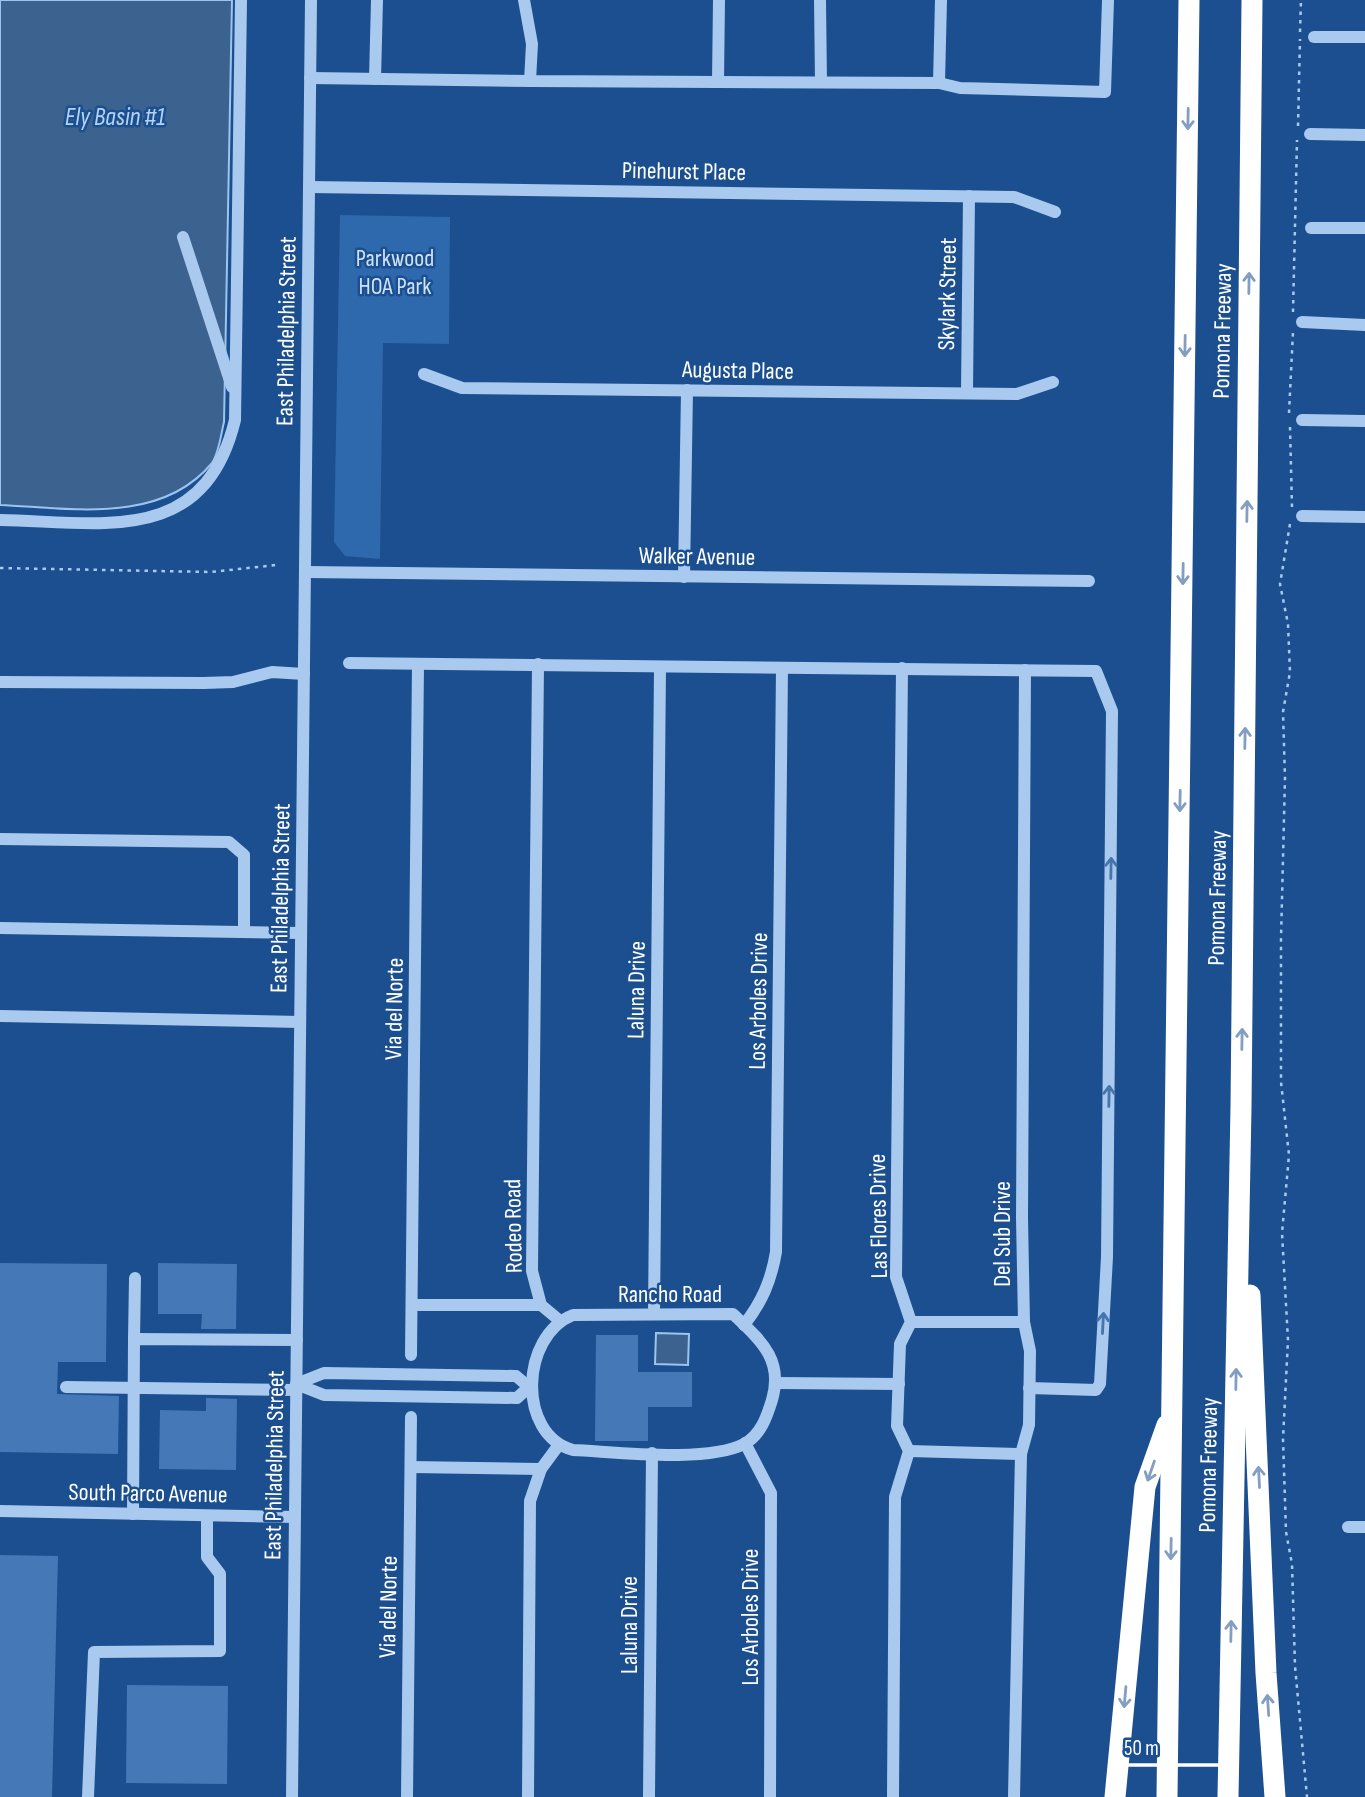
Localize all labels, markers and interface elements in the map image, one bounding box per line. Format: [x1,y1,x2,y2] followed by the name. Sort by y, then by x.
[65,102,165,133] water label: Ely Basin #1
[1181,107,1195,130] one-way arrow
[622,156,746,187] street label: Pinehurst Place
[270,236,303,426] street label: East Philadelphia Street
[932,237,963,351] street label: Skylark Street
[356,244,434,301] park label: Parkwood HOA Park
[1207,263,1238,399] street label: Pomona Freeway
[1242,272,1256,295] one-way arrow
[1178,334,1192,357] one-way arrow
[681,355,794,386] street label: Augusta Place
[1240,499,1254,522] one-way arrow
[638,541,755,572] street label: Walker Avenue
[1176,562,1190,585] one-way arrow
[1238,727,1251,750] one-way arrow
[1173,789,1187,812] one-way arrow
[264,803,297,993] street label: East Philadelphia Street
[1202,830,1233,966] street label: Pomona Freeway
[1104,857,1118,880] one-way arrow
[743,932,774,1070] street label: Los Arboles Drive
[621,941,652,1039] street label: Laluna Drive
[379,958,410,1060] street label: Via del Norte
[1235,1028,1249,1051] one-way arrow
[1102,1084,1116,1107] one-way arrow
[863,1153,894,1279] street label: Las Flores Drive
[498,1179,529,1273] street label: Rodeo Road
[988,1181,1017,1287] street label: Del Sub Drive
[618,1280,722,1309] street label: Rancho Road
[1097,1312,1110,1335] one-way arrow
[1229,1368,1243,1391] one-way arrow
[258,1370,291,1560] street label: East Philadelphia Street
[1193,1397,1224,1533] street label: Pomona Freeway
[1144,1460,1156,1482] one-way arrow
[1253,1466,1266,1489] one-way arrow
[68,1478,228,1509] street label: South Parco Avenue
[1164,1537,1178,1560] one-way arrow
[736,1549,765,1686] street label: Los Arboles Drive
[373,1556,404,1658] street label: Via del Norte
[615,1576,644,1674] street label: Laluna Drive
[1224,1620,1238,1643] one-way arrow
[1118,1685,1131,1708] one-way arrow
[1261,1694,1274,1716] one-way arrow
[1113,1724,1230,1768] scale bar
[1124,1736,1159,1761] text: 50 m

